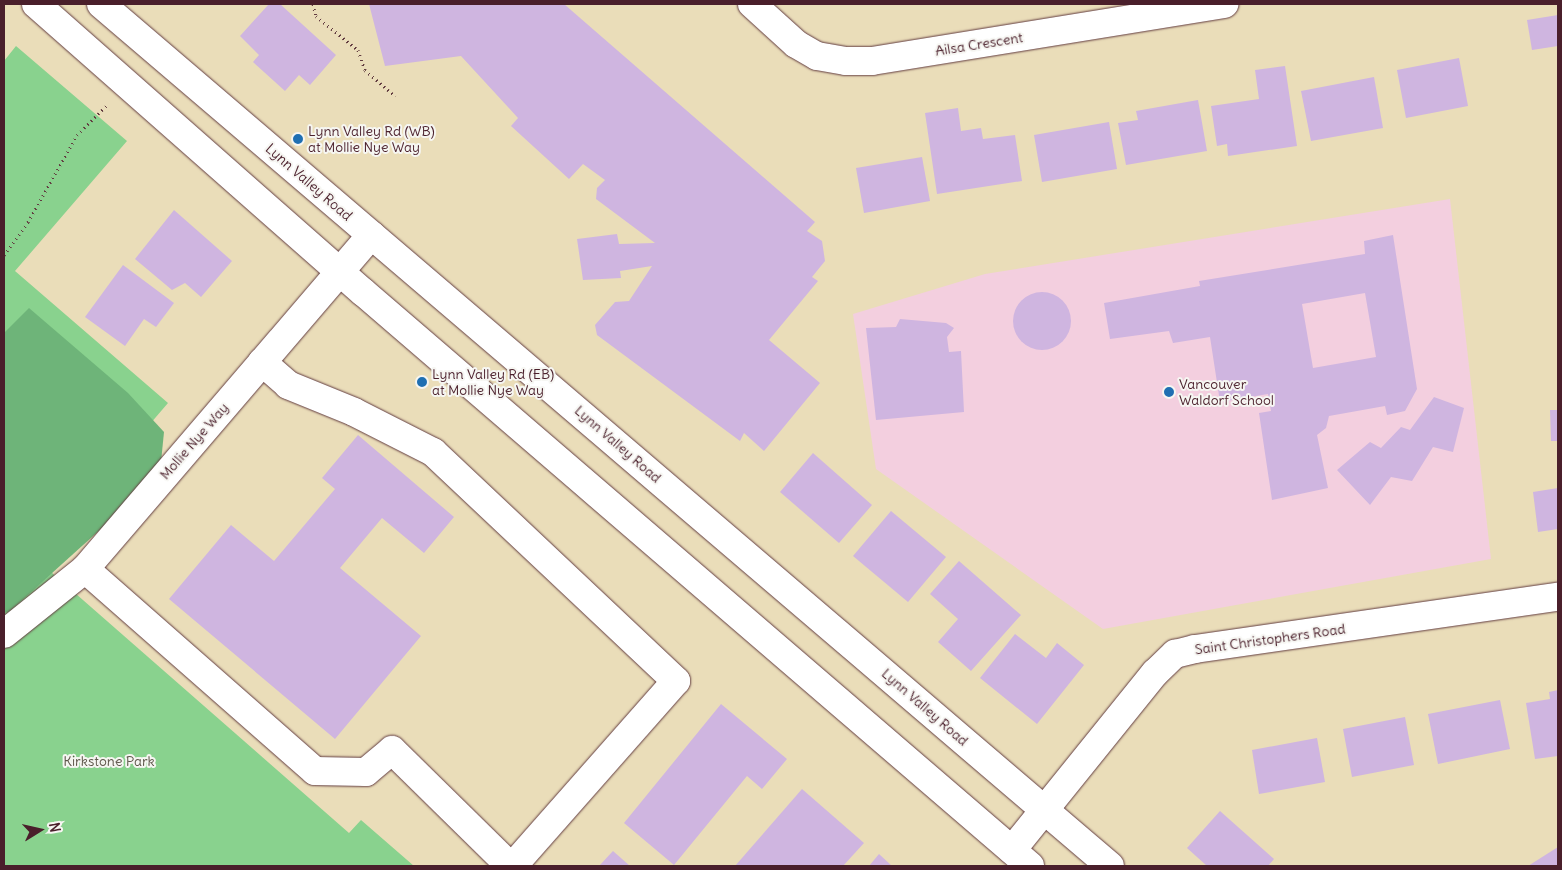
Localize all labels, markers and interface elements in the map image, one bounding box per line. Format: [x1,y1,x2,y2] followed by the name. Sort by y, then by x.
[934,29,1024,59] street label: Ailsa Crescent
[308,123,435,156] place label: Lynn Valley Rd (WB) at Mollie Nye Way
[292,133,304,145] marker: Lynn Valley Rd (WB) at Mollie Nye Way
[262,140,356,224] street label: Lynn Valley Road
[432,366,554,398] place label: Lynn Valley Rd (EB) at Mollie Nye Way
[416,376,428,388] marker: Lynn Valley Rd (EB) at Mollie Nye Way
[1179,376,1274,408] place label: Vancouver Waldorf School
[1163,386,1175,398] marker: Vancouver Waldorf School
[156,399,232,483] street label: Mollie Nye Way
[571,402,665,486] street label: Lynn Valley Road
[1194,620,1346,658] street label: Saint Christophers Road
[878,665,972,749] street label: Lynn Valley Road
[63,753,155,769] park label: Kirkstone Park
[15,805,65,855] north arrow
[45,821,64,834] text: N

